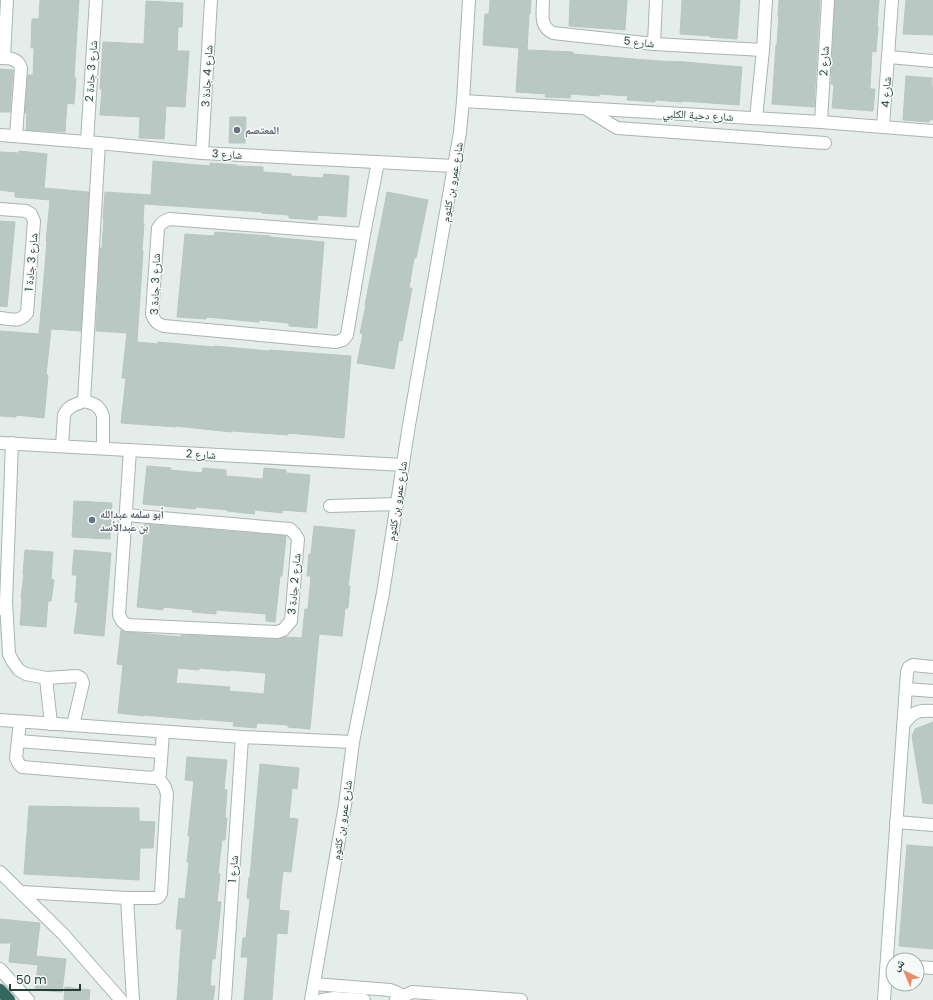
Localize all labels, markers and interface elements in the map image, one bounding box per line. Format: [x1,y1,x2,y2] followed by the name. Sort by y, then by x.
[623,32,655,52] street label: شارع 5
[81,40,101,102] street label: شارع 3 جادة 2
[197,45,217,107] street label: شارع 4 جادة 3
[815,46,833,76] street label: شارع 2
[877,76,895,108] street label: شارع 4
[662,105,734,126] street label: شارع دحية الكلبي
[245,122,279,138] place label: المعتصم
[232,125,242,135] marker: المعتصم
[437,141,467,223] street label: شارع عمرو بن كلثوم
[211,145,243,163] street label: شارع 3
[20,232,42,292] street label: شارع 3 جادة 1
[146,253,164,315] street label: شارع 3 جادة 3
[186,445,216,463] street label: شارع 2
[383,460,411,542] street label: شارع عمرو بن كلثوم
[100,506,164,535] place label: أبو سلمه عبدالله بن عبدالأسد
[87,515,97,525] marker: أبو سلمه عبدالله بن عبدالأسد
[283,553,305,615] street label: شارع 2 جادة 3
[328,779,356,861] street label: شارع عمرو بن كلثوم
[224,855,242,883] street label: شارع 1
[885,952,925,992] north arrow
[888,955,908,975] text: ش
[10,966,80,992] scale bar
[16,971,47,988] text: 50 m

